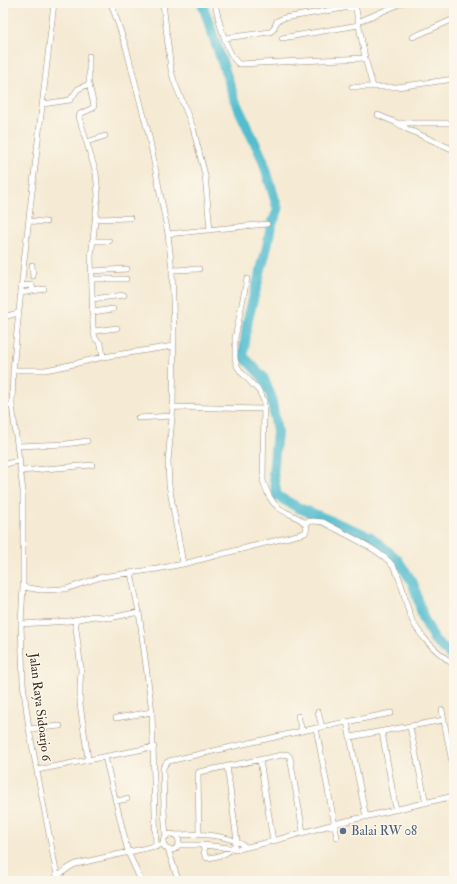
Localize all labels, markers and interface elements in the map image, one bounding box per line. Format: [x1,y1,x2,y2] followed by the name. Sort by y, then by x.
[24,651,55,763] street label: Jalan Raya Sidoarjo 6
[351,823,417,839] place label: Balai RW 08
[338,826,348,836] marker: Balai RW 08

